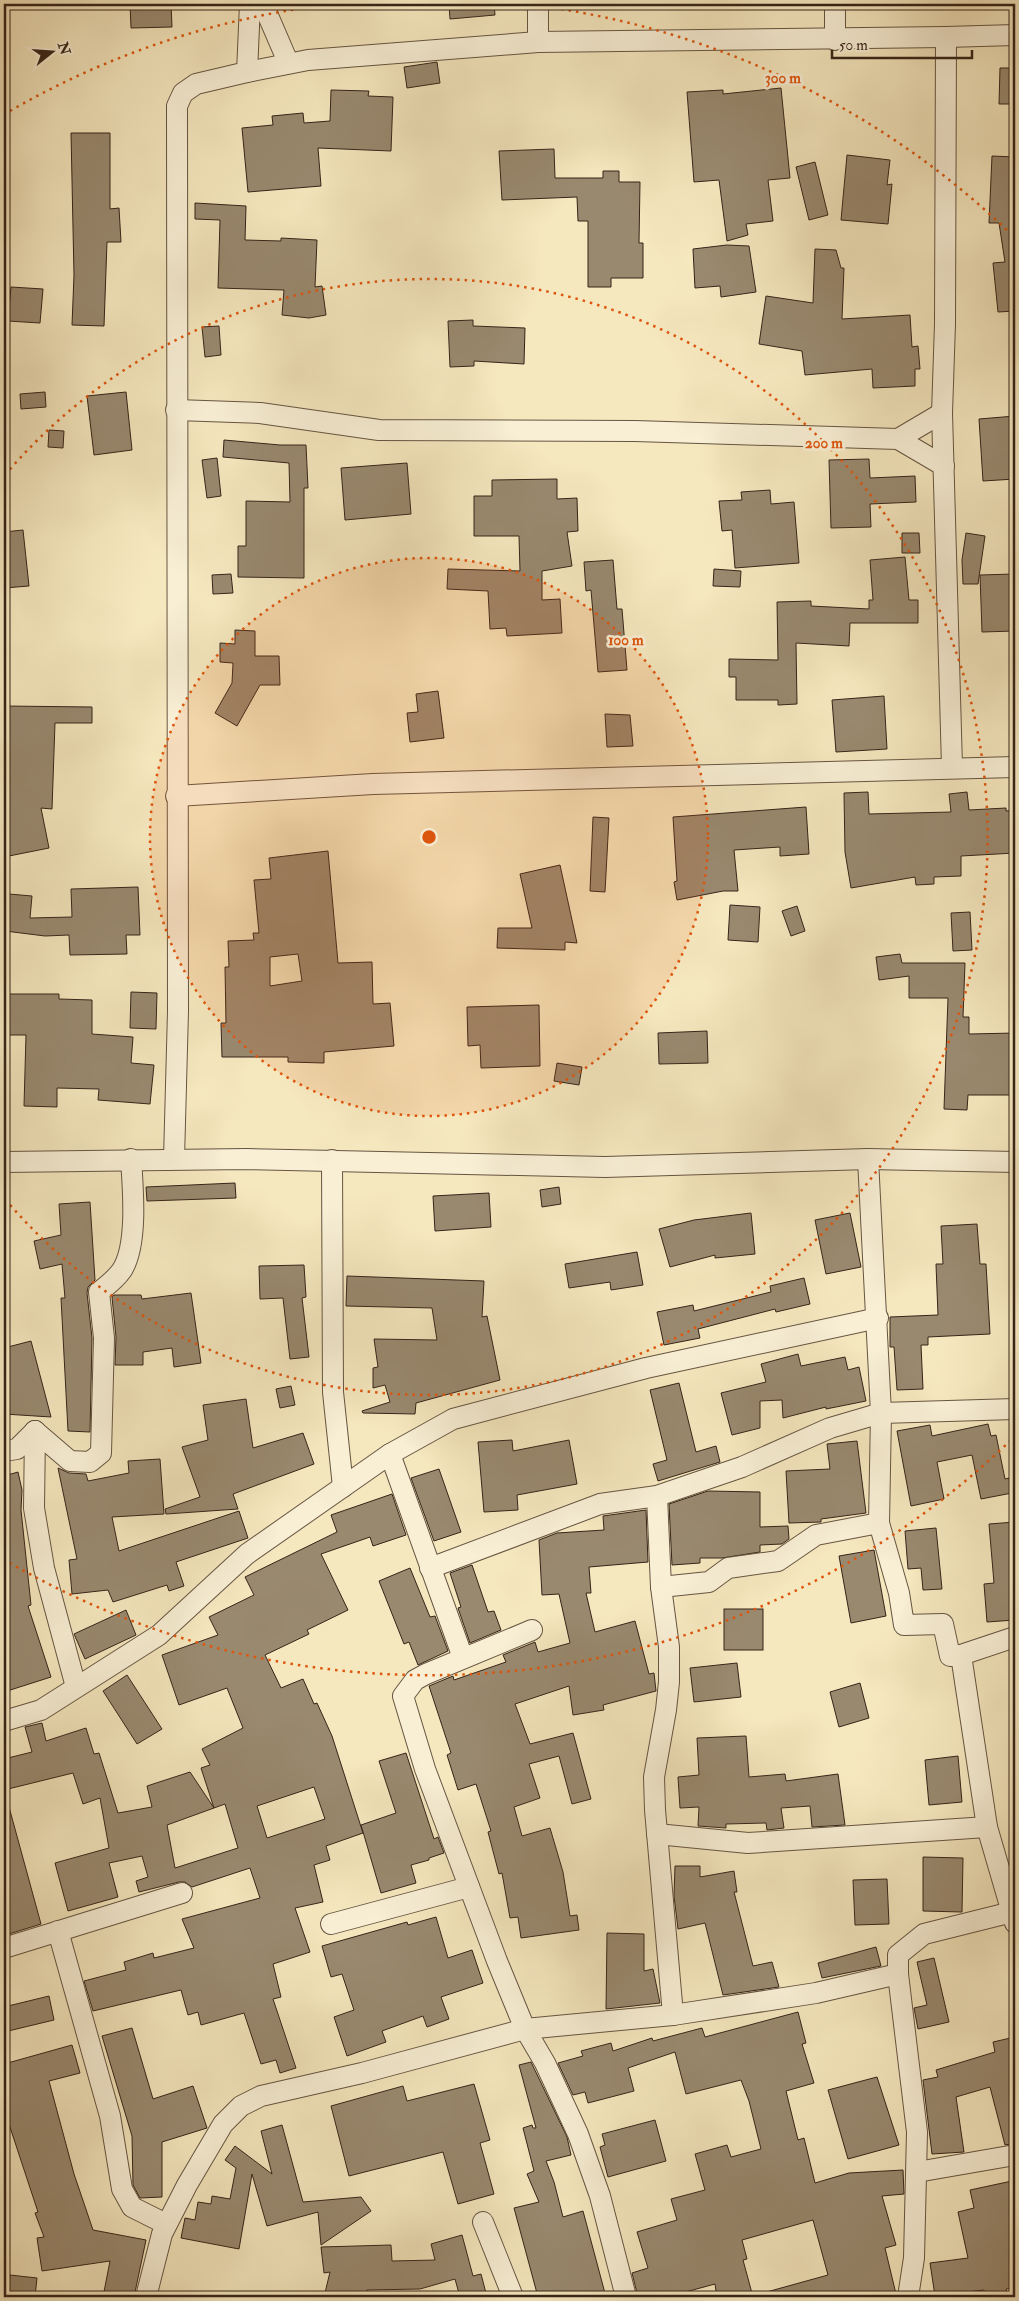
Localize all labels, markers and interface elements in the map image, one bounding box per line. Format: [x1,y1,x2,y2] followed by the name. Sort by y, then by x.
[28,28,78,78] north arrow
[832,28,972,60] scale bar
[839,36,868,55] text: 50 m
[54,39,74,57] text: N
[765,69,801,88] text: 300 m
[805,434,843,453] text: 200 m
[608,631,644,650] text: 100 m
[420,828,438,846] centre of rings

